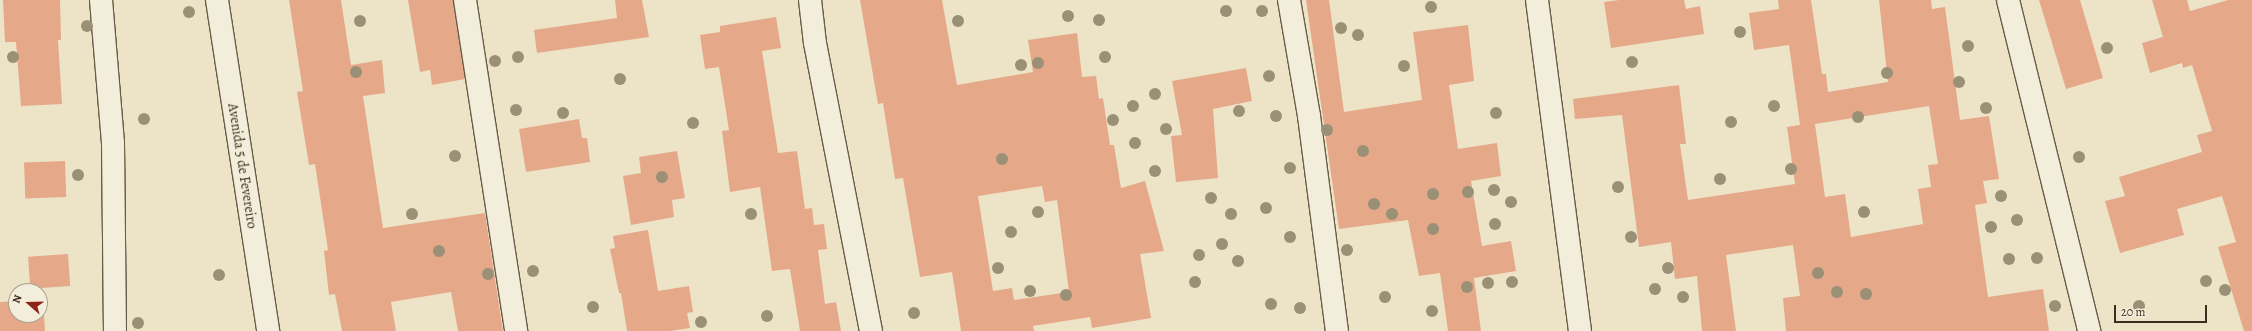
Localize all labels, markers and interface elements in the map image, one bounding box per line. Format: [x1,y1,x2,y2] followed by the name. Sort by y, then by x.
[224,102,260,230] street label: Avenida 5 de Fevereiro
[8,283,48,323] north arrow
[9,293,26,305] text: N
[2116,297,2209,323] scale bar
[2121,304,2145,320] text: 20 m

